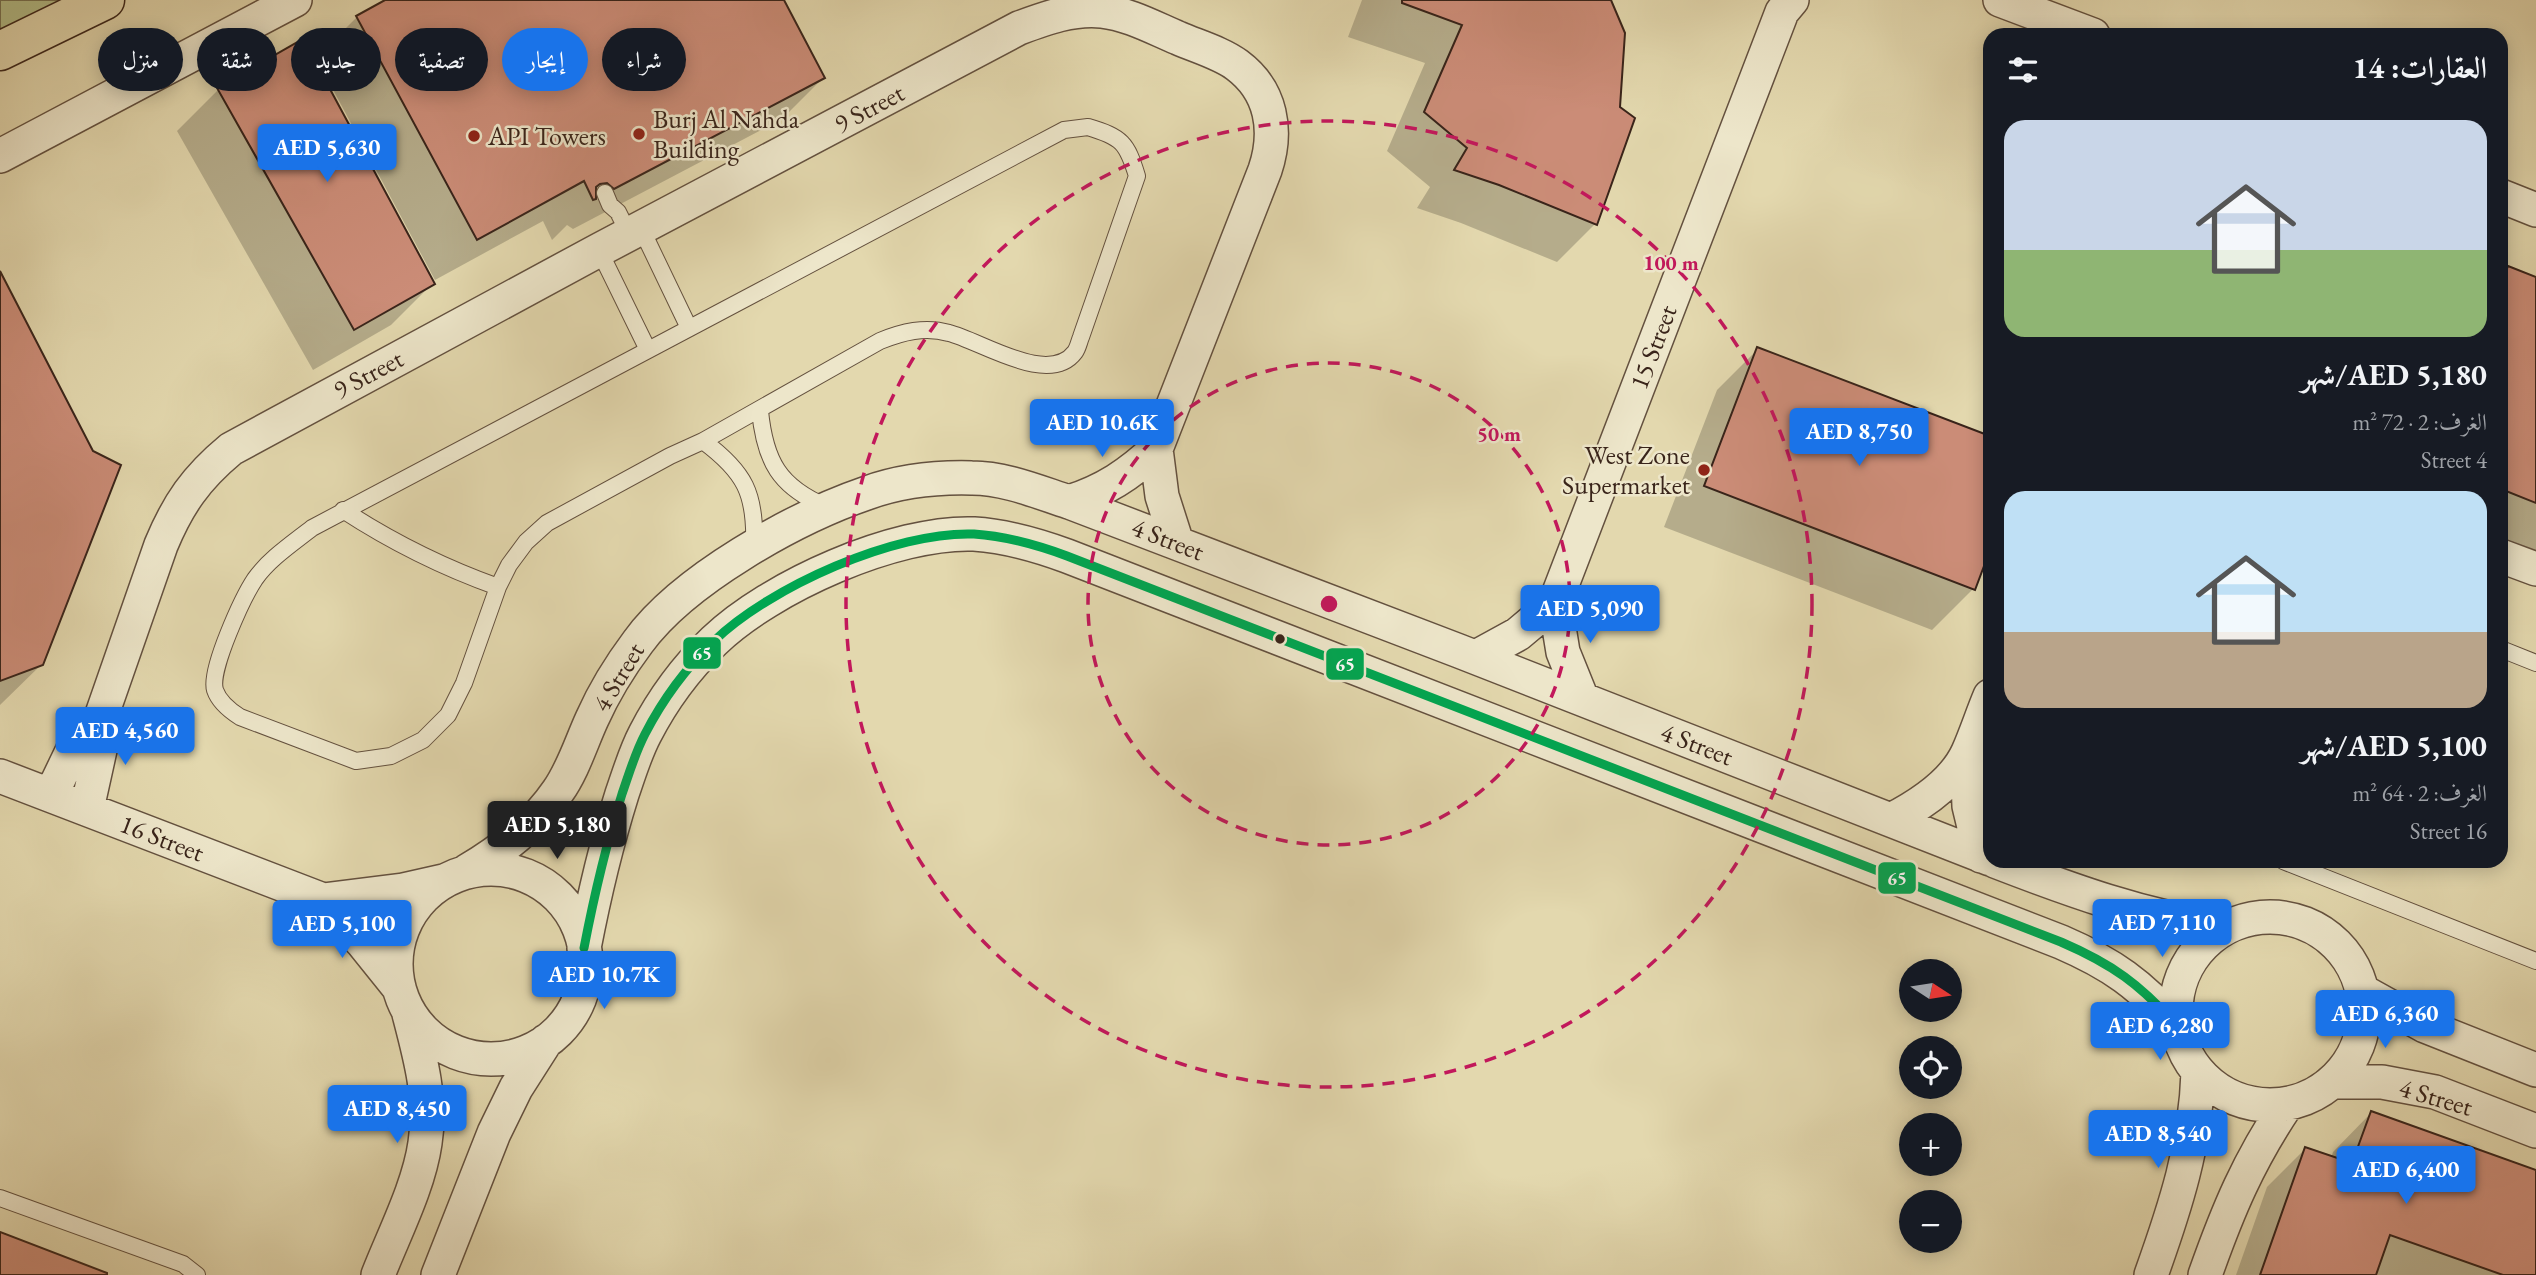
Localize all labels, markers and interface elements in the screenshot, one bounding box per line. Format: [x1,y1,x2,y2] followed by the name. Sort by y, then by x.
[98,28,183,91] chip: منزل
[197,28,277,91] chip: شقة
[291,28,381,91] chip: جديد
[395,28,488,91] chip: تصفية
[502,28,588,91] chip: إيجار
[602,28,686,91] chip: شراء
[2352,48,2487,87] text: العقارات: 14
[2004,51,2042,89] icon: filters
[828,75,910,141] street label: 9 Street
[653,102,800,166] place label: Burj Al Nahda Building
[487,119,606,153] place label: API Towers
[247,124,407,184] pin: AED 5,630
[631,126,647,142] marker: Burj Al Nahda Building
[466,128,482,144] marker: API Towers
[274,132,380,162] text: AED 5,630
[2183,166,2309,292] icon: home
[1643,249,1699,276] text: 100 m
[1621,300,1685,394] street label: 15 Street
[327,341,409,407] street label: 9 Street
[2301,355,2487,394] text: AED 5,180/شهر
[1022,400,1182,459] pin: AED 10.6K
[1046,407,1158,437] text: AED 10.6K
[2352,407,2487,437] text: الغرف: 2 · 72 m²
[1779,408,1939,468] pin: AED 8,750
[1806,416,1912,446] text: AED 8,750
[1477,420,1521,447] text: 50 m
[1562,438,1690,502] place label: West Zone Supermarket
[2421,445,2487,475] text: 4 Street
[1696,462,1712,478] marker: West Zone Supermarket
[1127,510,1209,568] street label: 4 Street
[2183,537,2309,663] icon: home
[1510,586,1670,645] pin: AED 5,090
[1317,592,1341,616] centre of rings
[1537,593,1643,623] text: AED 5,090
[1273,632,1287,646] unlabelled marker
[584,636,652,718] street label: 4 Street
[682,636,722,670] line badge: 65
[692,641,712,666] text: 65
[1325,647,1365,681] line badge: 65
[1335,652,1355,677] text: 65
[45,708,205,767] pin: AED 4,560
[72,715,178,745] text: AED 4,560
[1656,715,1738,773] street label: 4 Street
[2301,726,2487,765] text: AED 5,100/شهر
[2352,778,2487,808] text: الغرف: 2 · 64 m²
[477,802,637,861] pin: AED 5,180
[115,806,209,870] street label: 16 Street
[504,809,610,839] text: AED 5,180
[2410,816,2487,846] text: 16 Street
[1877,861,1917,895] line badge: 65
[1887,866,1907,891] text: 65
[262,900,422,960] pin: AED 5,100
[2082,900,2242,959] pin: AED 7,110
[2109,907,2215,937] text: AED 7,110
[289,908,395,938] text: AED 5,100
[524,951,684,1011] pin: AED 10.7K
[548,959,660,989] text: AED 10.7K
[1899,959,1962,1022] north arrow
[1899,959,1962,1253] map controls
[2305,990,2465,1050] pin: AED 6,360
[2332,998,2438,1028] text: AED 6,360
[2080,1002,2240,1062] pin: AED 6,280
[2107,1010,2213,1040] text: AED 6,280
[1899,1036,1962,1099] button: locate
[2395,1070,2477,1124] street label: 4 Street
[317,1086,477,1145] pin: AED 8,450
[344,1093,450,1123] text: AED 8,450
[2078,1110,2238,1170] pin: AED 8,540
[1899,1113,1962,1176] button: +
[2105,1118,2211,1148] text: AED 8,540
[2326,1146,2486,1206] pin: AED 6,400
[2353,1154,2459,1184] text: AED 6,400
[1899,1190,1962,1253] button: −

